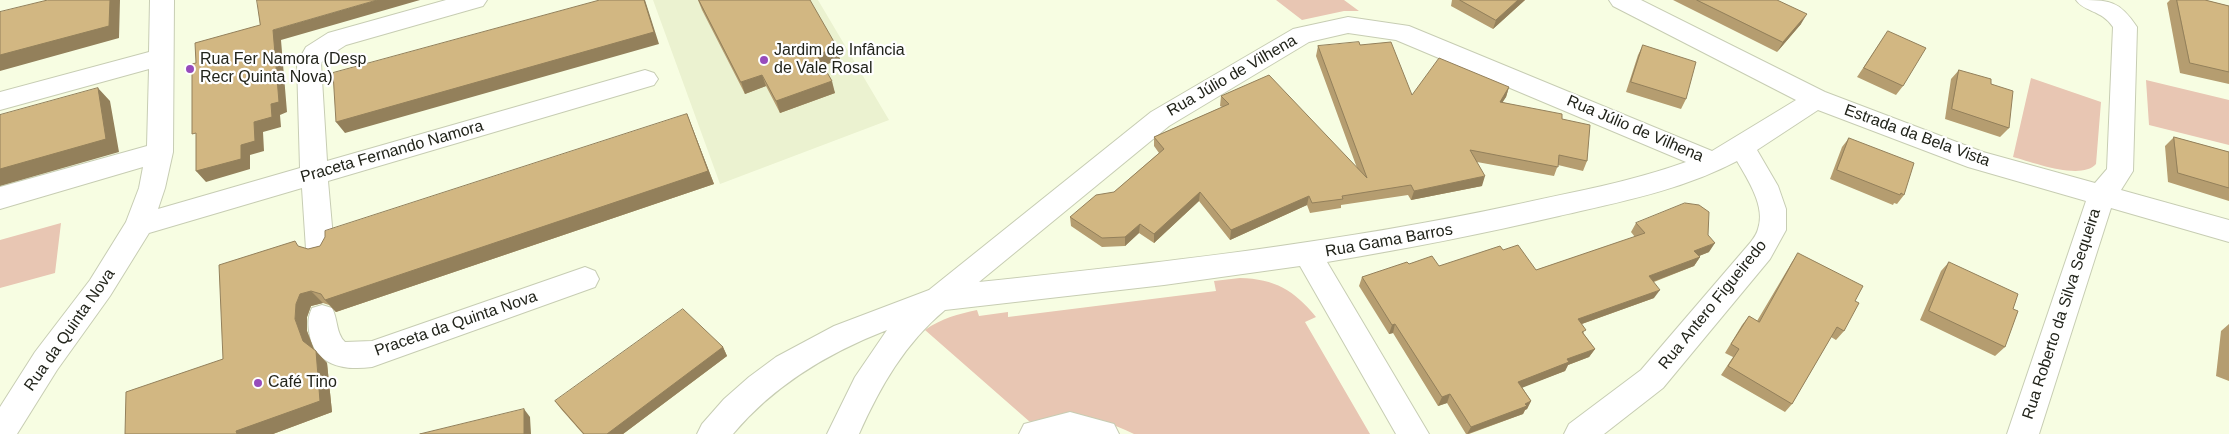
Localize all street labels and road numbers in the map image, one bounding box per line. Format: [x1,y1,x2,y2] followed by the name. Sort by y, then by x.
[1164,31,1300,121] street label: Rua Júlio de Vilhena
[1564,92,1706,166] street label: Rua Júlio de Vilhena
[1842,101,1992,171] street label: Estrada da Bela Vista
[298,117,486,187] street label: Praceta Fernando Namora
[2019,206,2105,422] street label: Rua Roberto da Silva Sequeira
[1324,220,1454,262] street label: Rua Gama Barros
[1655,236,1771,374] street label: Rua Antero Figueiredo
[21,265,119,395] street label: Rua da Quinta Nova
[372,287,540,361] street label: Praceta da Quinta Nova

